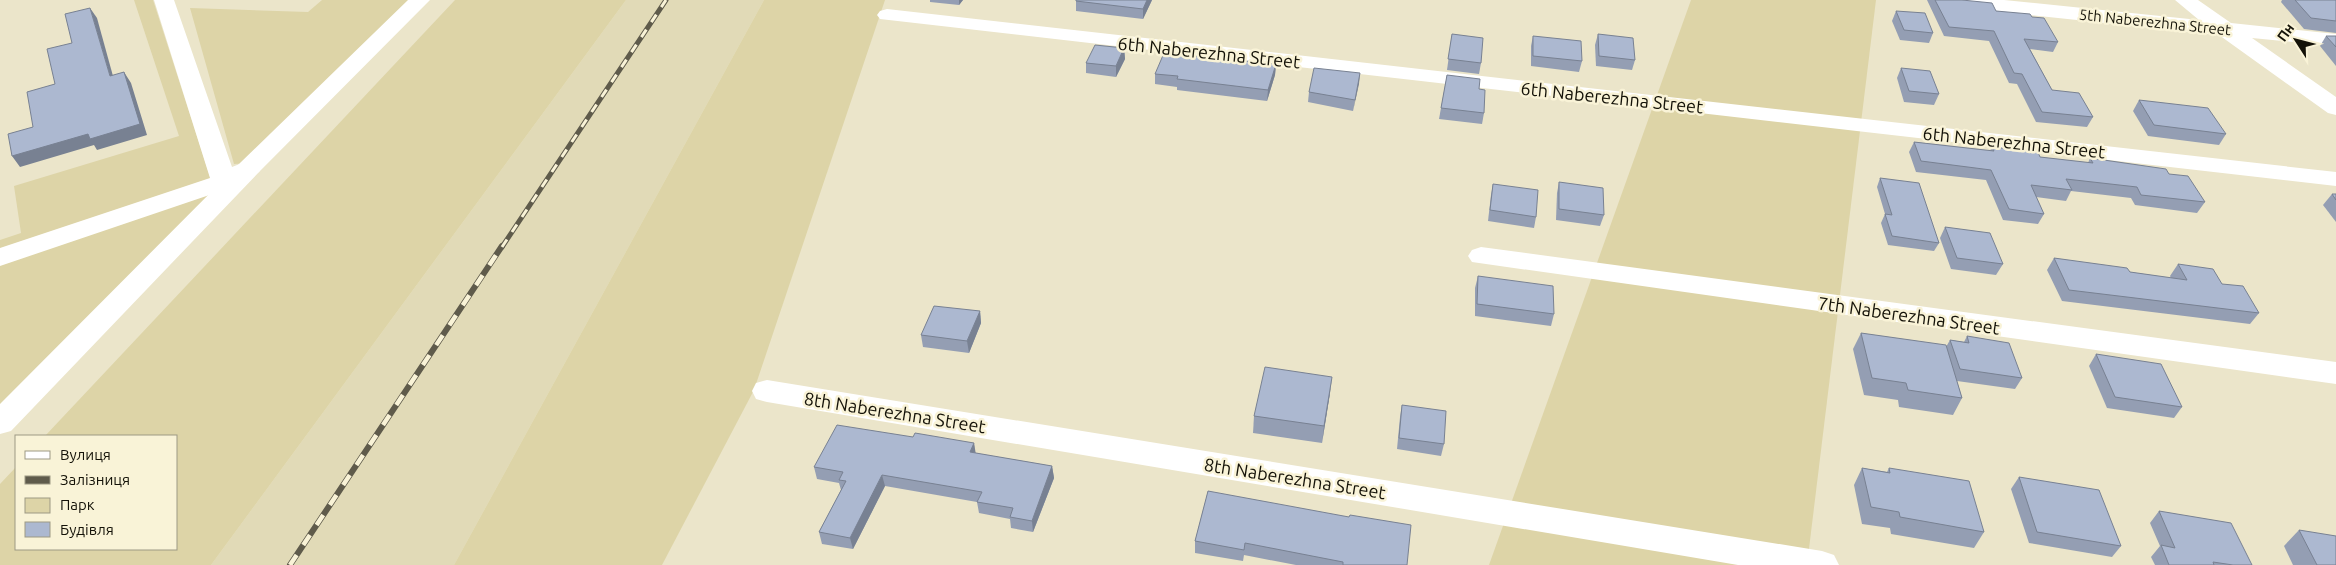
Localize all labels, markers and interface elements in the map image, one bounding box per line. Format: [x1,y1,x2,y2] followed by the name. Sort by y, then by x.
[2078,6,2232,38] street label: 5th Naberezhna Street
[2271,15,2321,65] north arrow
[2274,20,2297,44] text: Пн
[1117,32,1301,72] street label: 6th Naberezhna Street
[1520,77,1704,117] street label: 6th Naberezhna Street
[1922,122,2106,162] street label: 6th Naberezhna Street
[1817,292,2001,338] street label: 7th Naberezhna Street
[803,388,987,436] street label: 8th Naberezhna Street
[15,435,178,550] legend
[60,446,111,463] text: Вулиця
[1203,454,1387,502] street label: 8th Naberezhna Street
[60,471,130,488] text: Залізниця
[60,496,95,513] text: Парк
[60,521,114,538] text: Будівля

